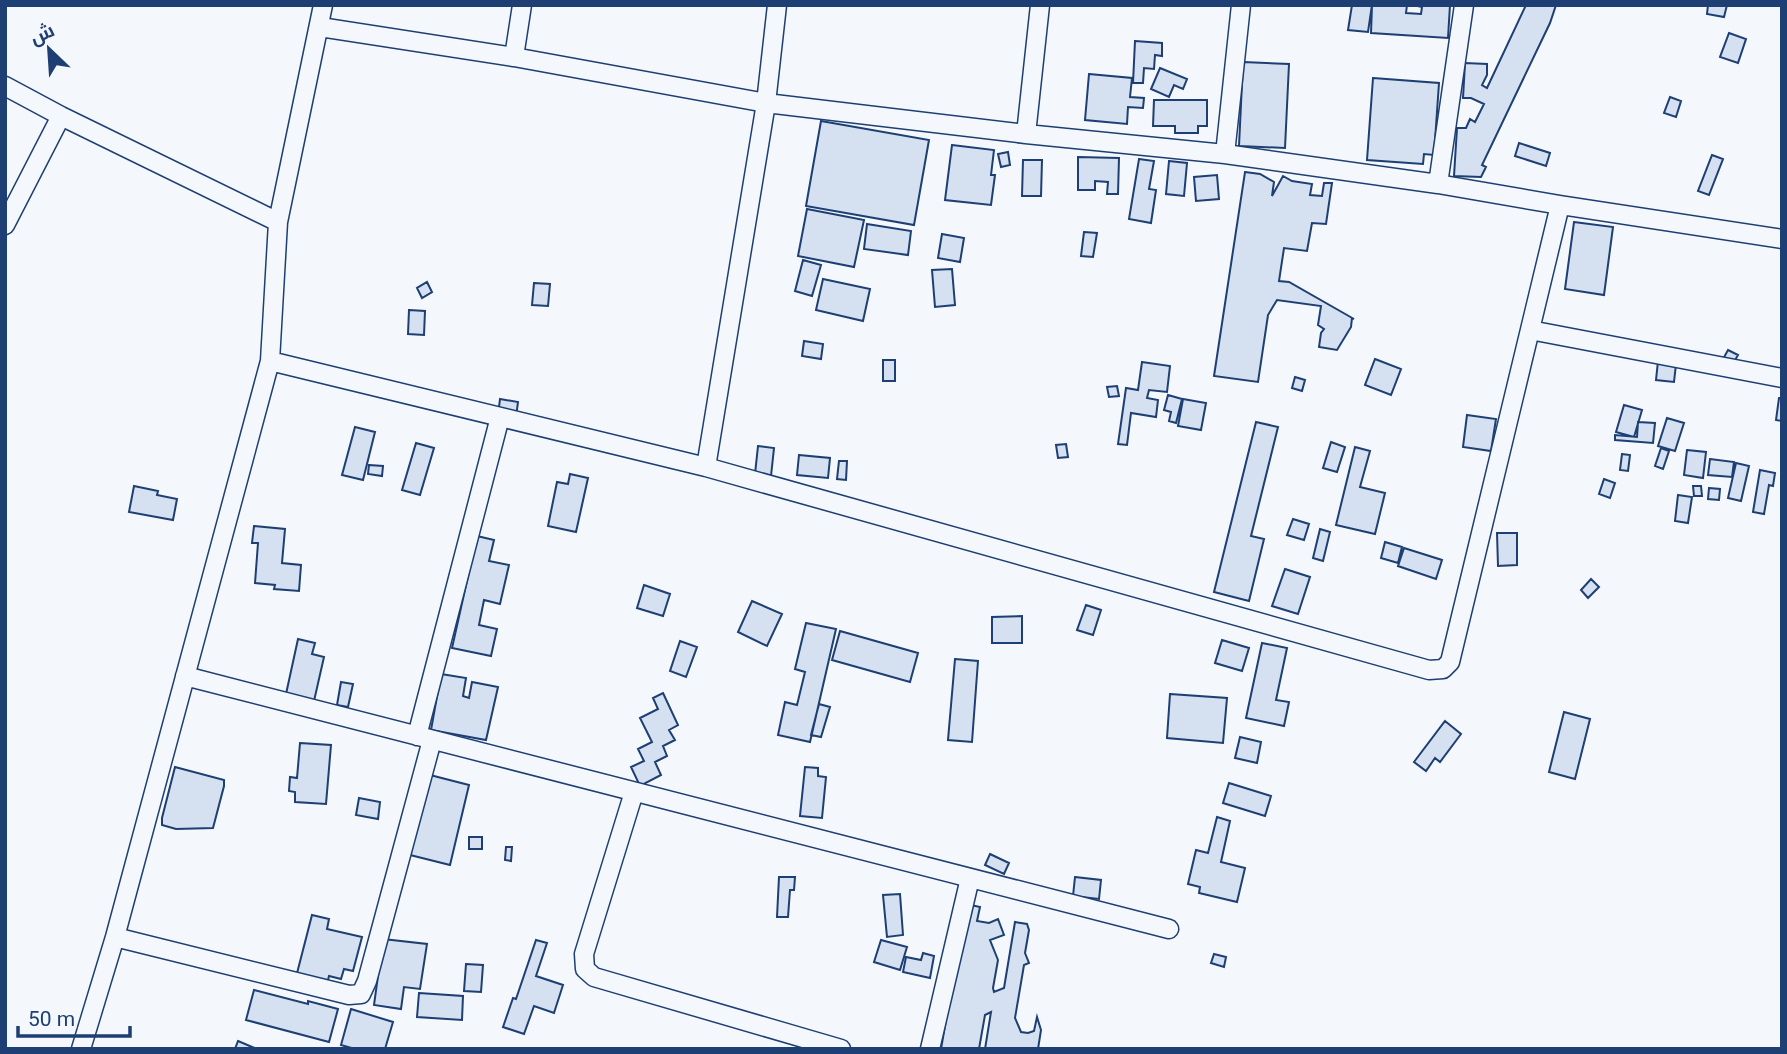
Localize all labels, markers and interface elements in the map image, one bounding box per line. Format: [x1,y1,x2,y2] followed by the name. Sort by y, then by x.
[14,14,84,84] north arrow
[26,18,58,50] text: ش
[18,995,130,1038] scale bar
[28,1007,75,1031] text: 50 m

